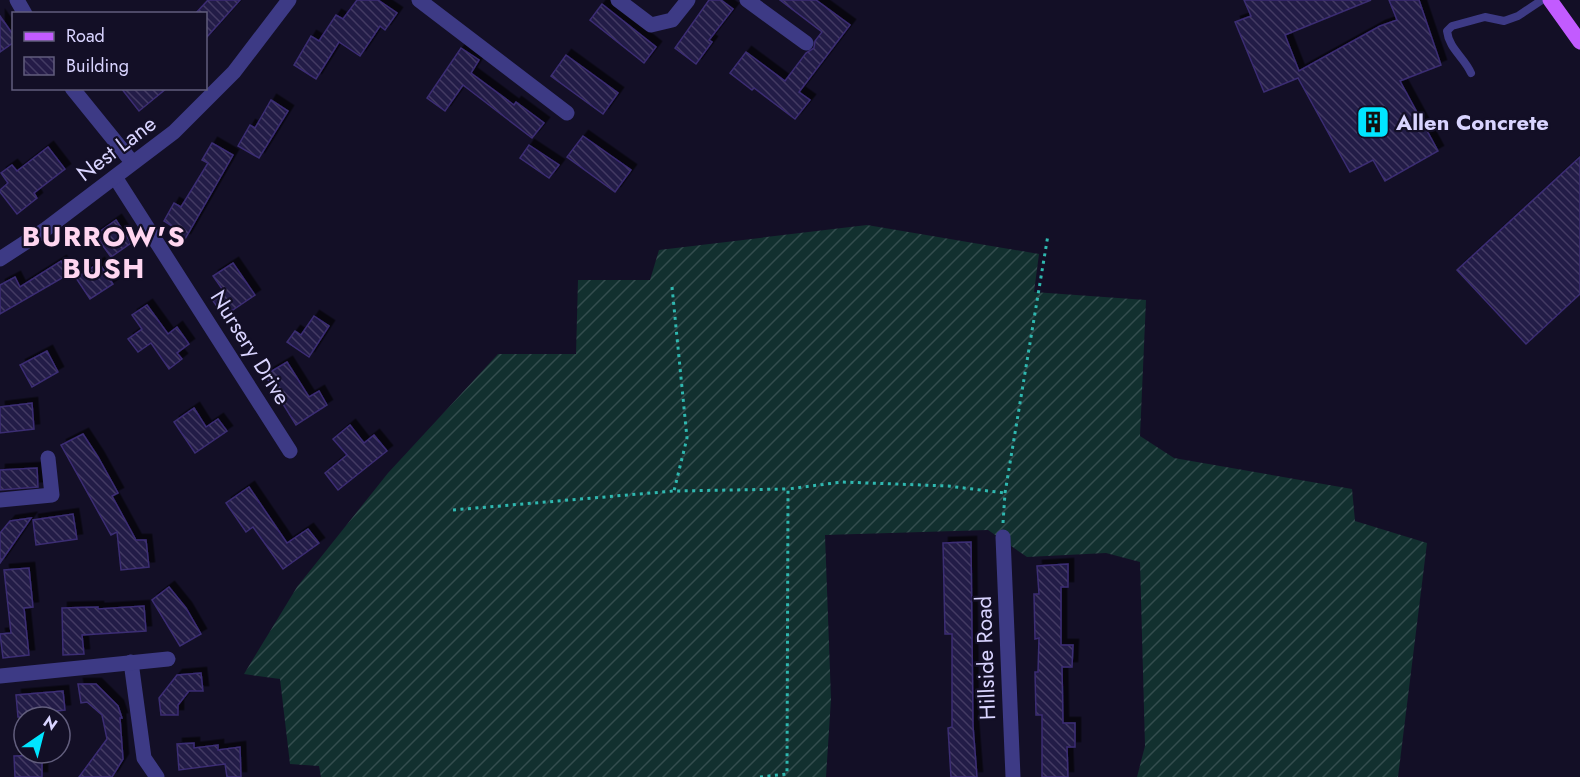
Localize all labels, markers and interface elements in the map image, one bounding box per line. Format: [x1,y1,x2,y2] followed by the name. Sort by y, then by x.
[12,12,207,90] legend
[66,23,105,49] text: Road
[66,53,129,79] text: Building
[1355,104,1391,140] building icon: Allen Concrete
[1395,106,1549,138] place label: Allen Concrete
[69,107,163,189] street label: Nest Lane
[22,216,186,289] district label: BURROW'S BUSH
[203,284,299,410] street label: Nursery Drive
[967,595,1003,721] street label: Hillside Road
[12,705,72,765] north arrow
[39,710,62,736] text: N

